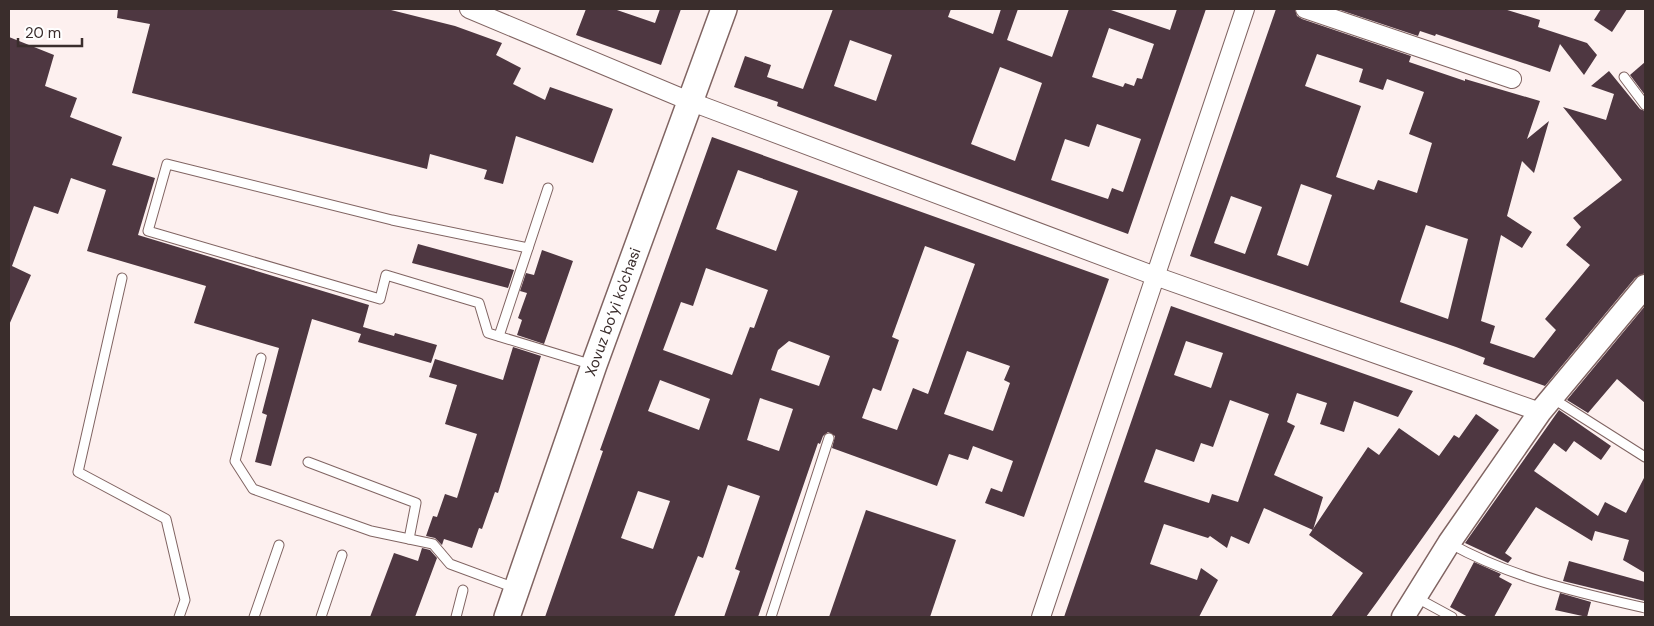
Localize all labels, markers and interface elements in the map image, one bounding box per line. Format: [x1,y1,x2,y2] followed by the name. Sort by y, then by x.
[18,15,81,47] scale bar
[25,23,61,43] text: 20 m
[580,245,646,379] street label: Xovuz bo‘yi ko'chasi

